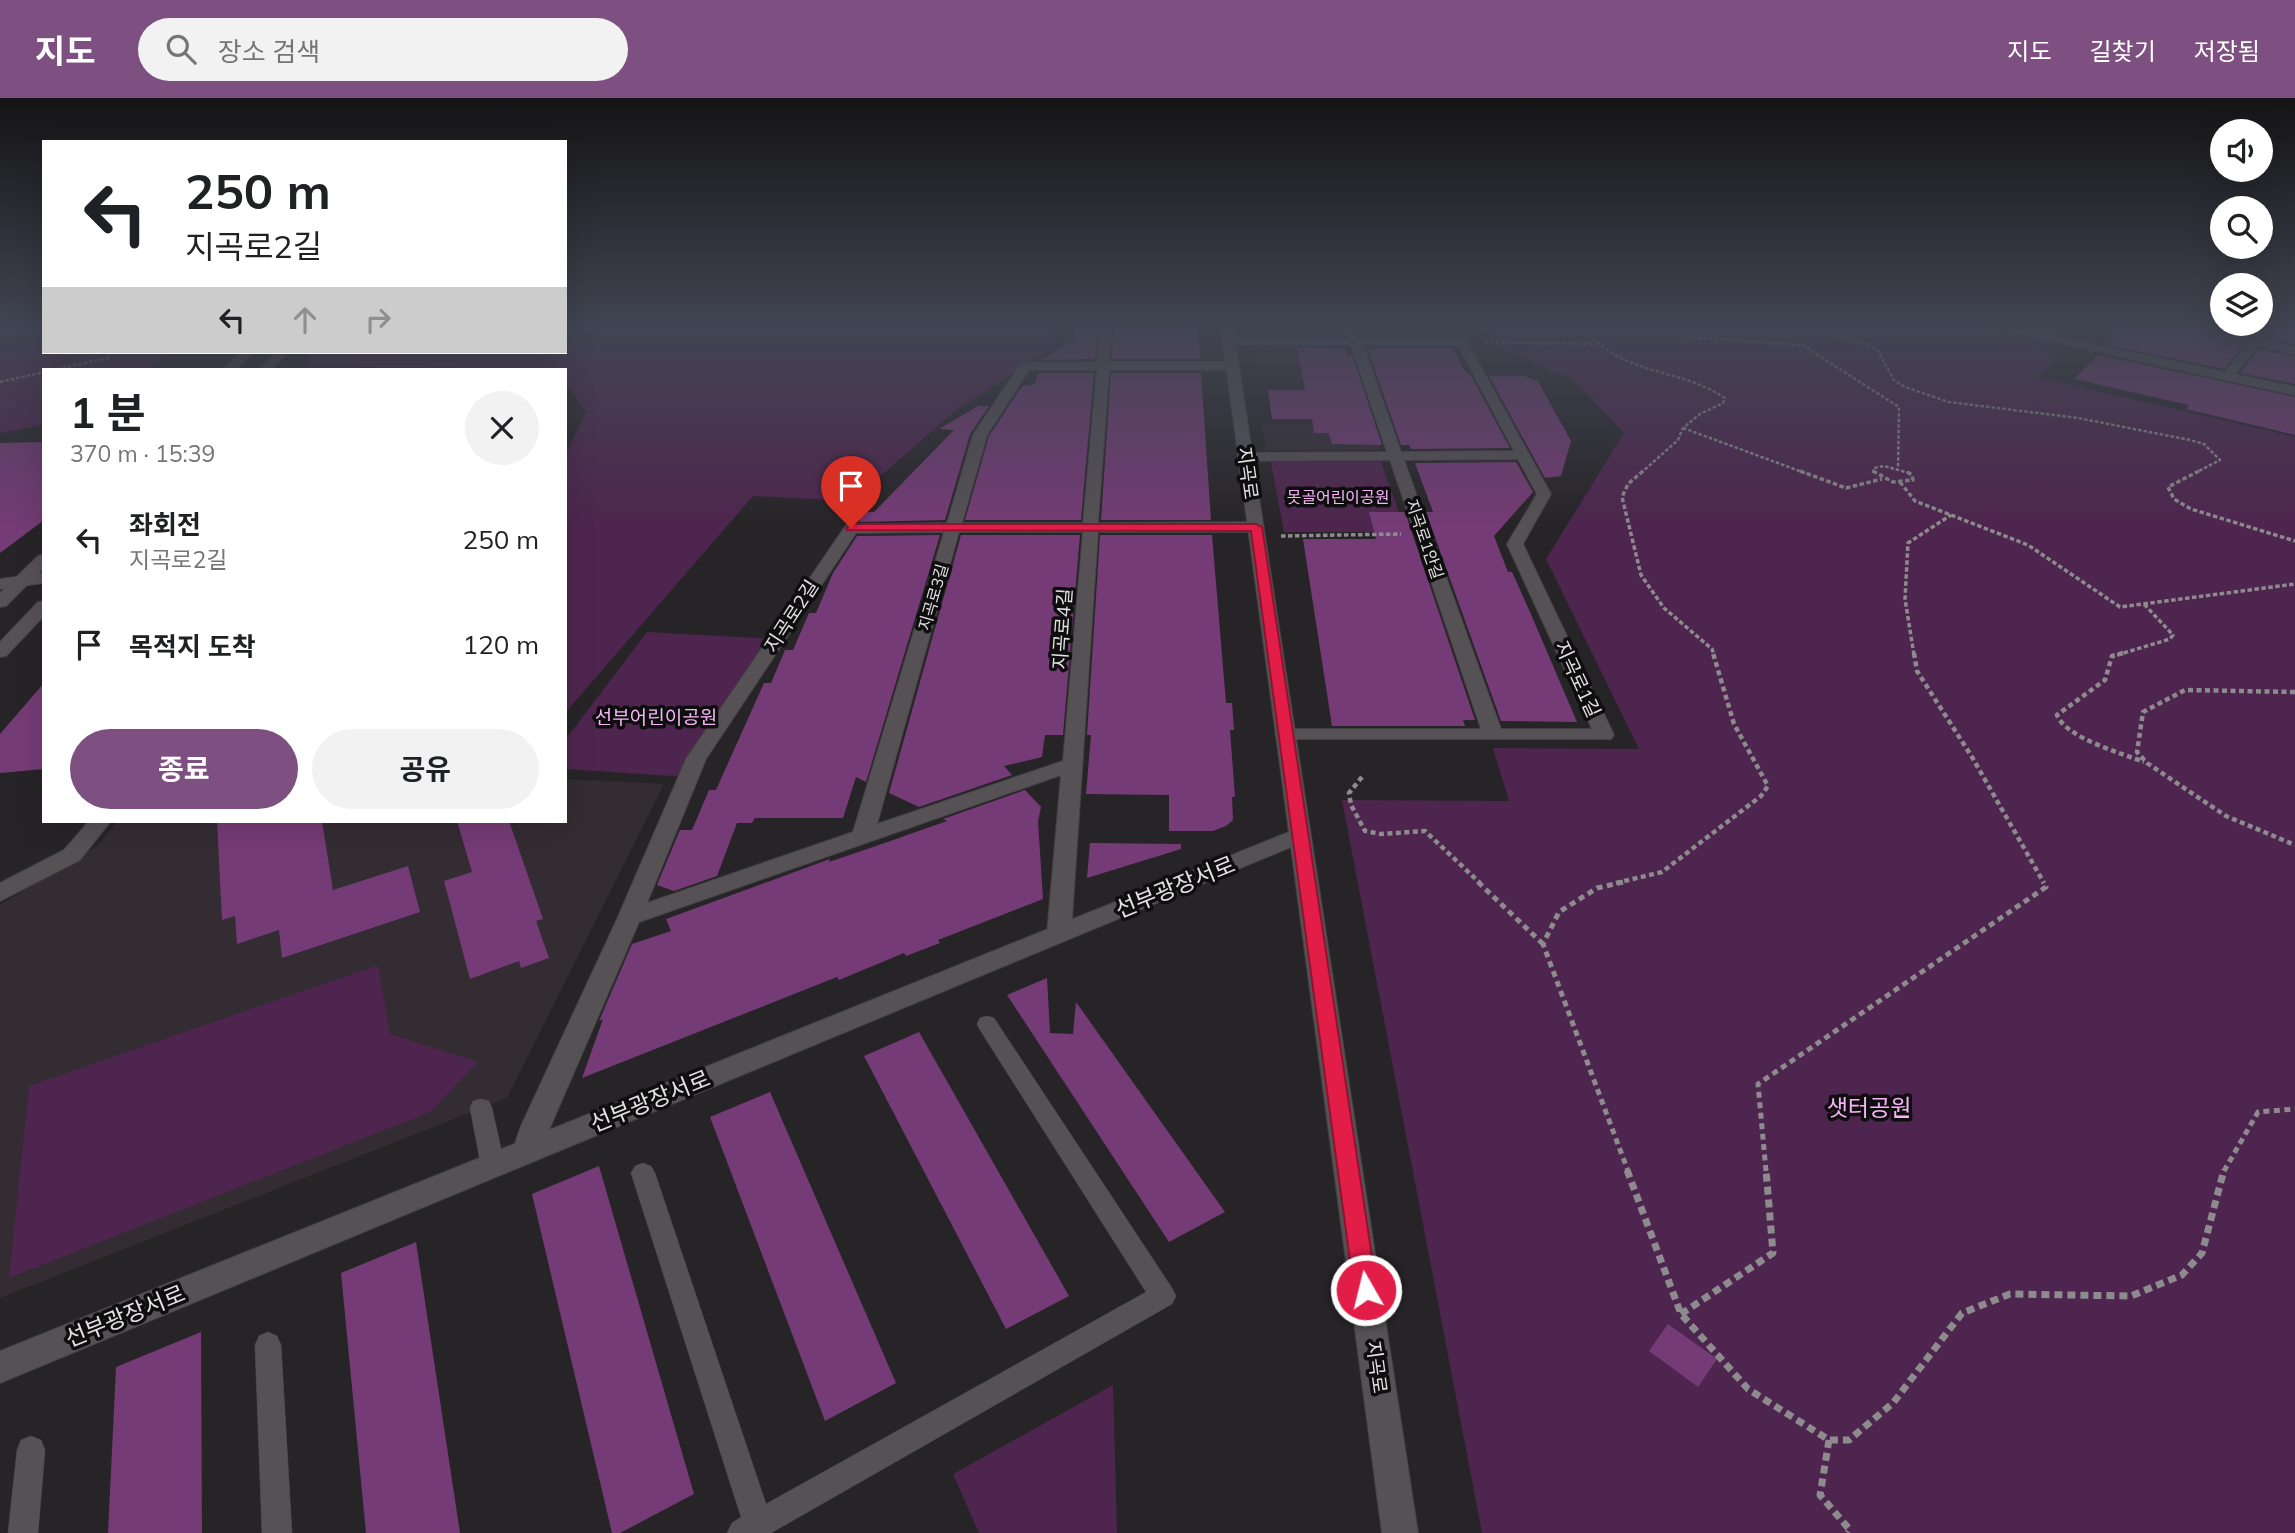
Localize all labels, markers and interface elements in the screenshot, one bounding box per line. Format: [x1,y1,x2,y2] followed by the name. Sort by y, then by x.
[138,18,628,81] search box
[35,30,96,71] text: 지도
[162,30,200,68] icon: search
[218,35,320,68] text: 장소 검색
[2007,36,2052,66] text: 지도
[2090,36,2156,66] text: 길찾기
[2194,36,2260,66] text: 저장됨
[2210,119,2273,336] map controls
[2210,119,2273,182] button: sound
[185,160,331,221] text: 250 m
[70,168,161,259] icon: left
[2210,196,2273,259] button: search
[185,226,322,266] text: 지곡로2길
[2210,273,2273,336] button: layers
[213,301,251,339] icon: left
[286,301,324,339] icon: ahead
[359,301,397,339] icon: right
[70,386,145,439] text: 1 분
[465,391,539,465] button: close
[70,439,215,468] text: 370 m · 15:39
[1232,445,1264,501] street label: 지곡로
[821,456,881,528] pin
[832,467,870,505] icon: arrive
[1286,487,1390,507] park label: 못골어린이공원
[1402,496,1448,582] street label: 지곡로1안길
[129,508,201,541] text: 좌회전
[70,521,108,559] icon: left
[463,523,539,556] text: 250 m
[129,545,227,574] text: 지곡로2길
[914,561,952,633] street label: 지곡로3길
[759,575,823,657] street label: 지곡로2길
[1047,588,1077,670] street label: 지곡로4길
[70,626,108,664] icon: arrive
[463,628,539,661] text: 120 m
[129,630,256,663] text: 목적지 도착
[1550,637,1606,721] street label: 지곡로1길
[595,705,717,729] park label: 선부어린이공원
[70,729,298,809] button: 종료
[312,729,539,809] button: 공유
[1111,849,1239,924] street label: 선부광장서로
[586,1063,714,1138] street label: 선부광장서로
[1827,1093,1911,1122] park label: 샛터공원
[1329,1253,1403,1327] position arrow
[61,1278,189,1353] street label: 선부광장서로
[1361,1339,1393,1395] street label: 지곡로

